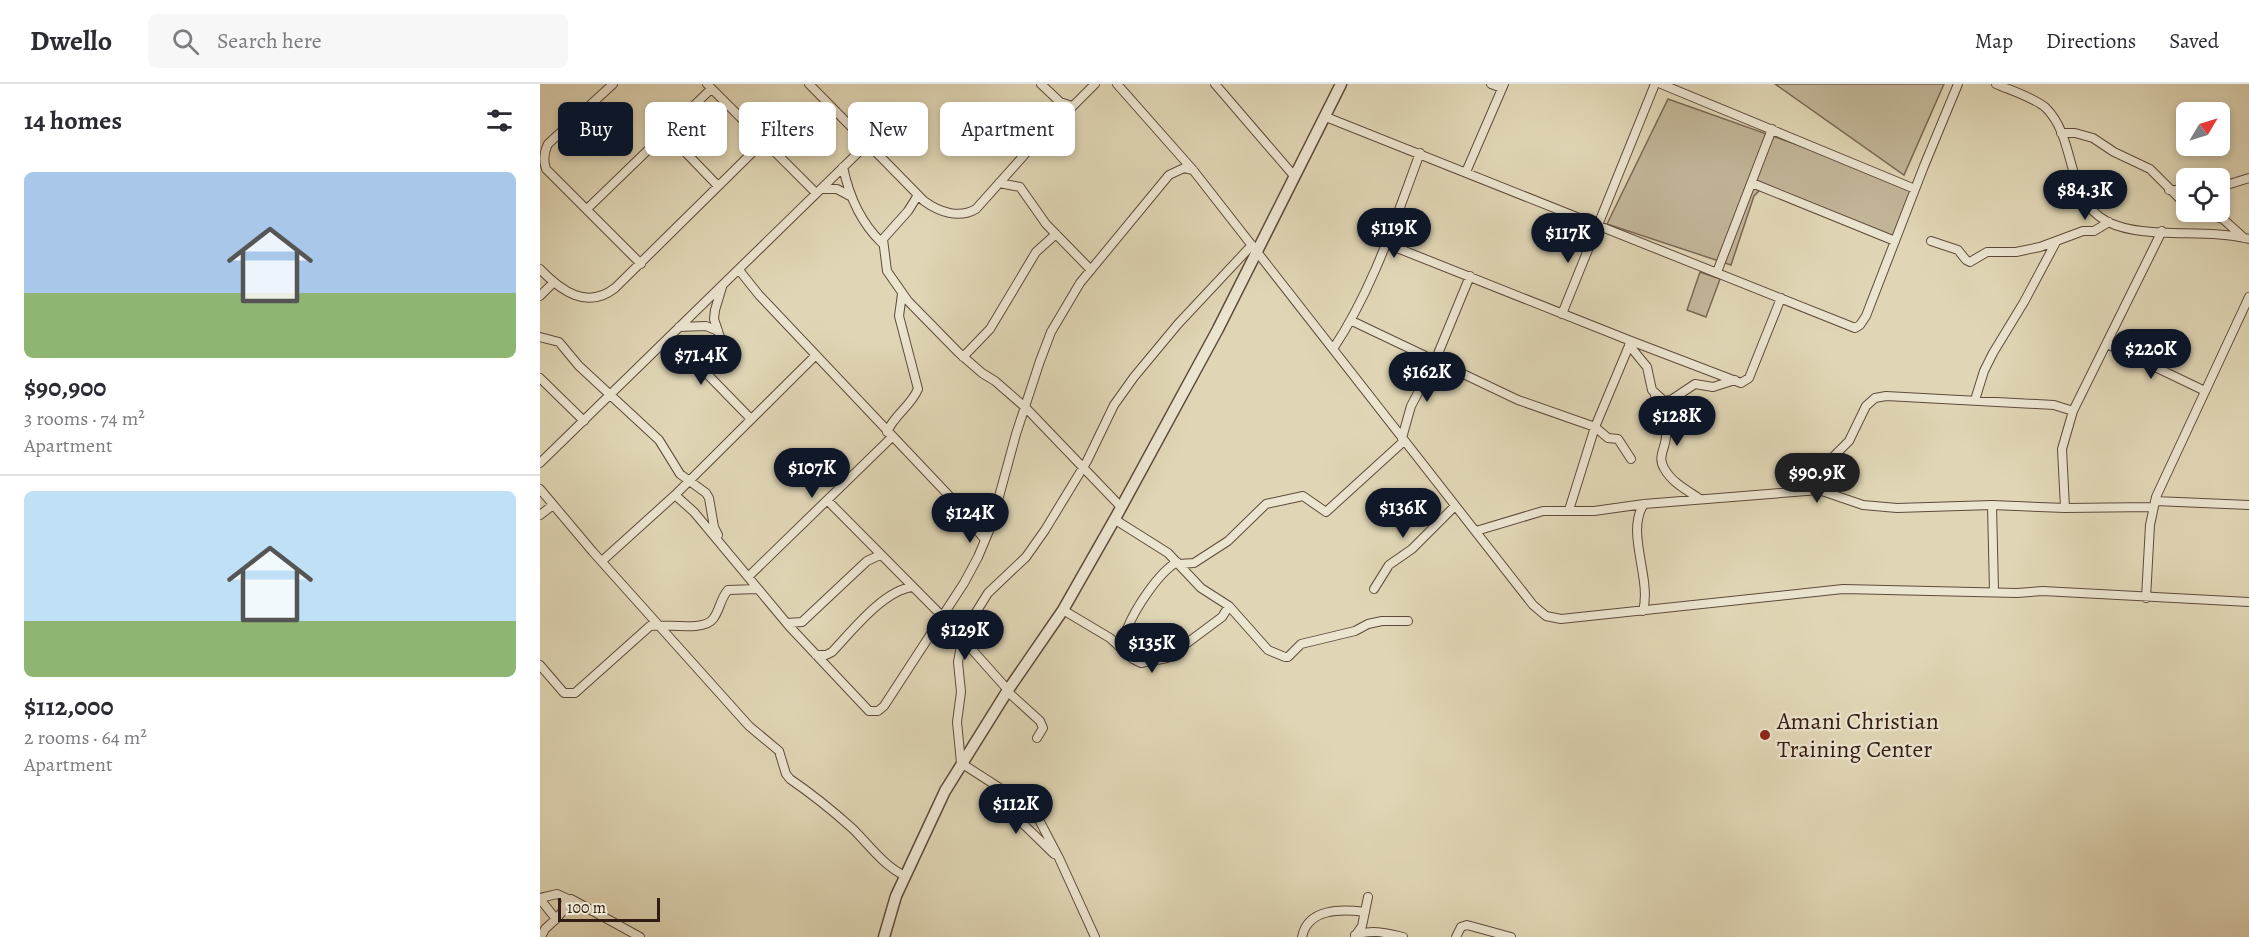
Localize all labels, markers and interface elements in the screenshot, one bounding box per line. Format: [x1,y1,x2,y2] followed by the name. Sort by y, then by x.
[148,14,568,68] search box
[30,22,112,60] text: Dwello
[169,25,202,58] icon: search
[217,26,322,56] text: Search here
[1975,27,2013,55] text: Map
[2046,27,2136,55] text: Directions
[2169,27,2219,55] text: Saved
[558,102,633,156] chip: Buy
[645,102,727,156] chip: Rent
[739,102,836,156] chip: Filters
[848,102,928,156] chip: New
[940,102,1075,156] chip: Apartment
[2176,102,2230,156] north arrow
[2176,102,2230,222] map controls
[24,103,122,138] text: 14 homes
[483,104,516,137] icon: filters
[2176,168,2230,222] button: locate
[2036,170,2134,221] pin: $84.3K
[2057,176,2113,203] text: $84.3K
[1352,208,1436,259] pin: $119K
[216,211,324,319] icon: home
[1526,213,1610,264] pin: $117K
[1371,214,1417,241] text: $119K
[1545,219,1591,246] text: $117K
[2109,329,2193,380] pin: $220K
[652,335,750,386] pin: $71.4K
[2125,335,2177,362] text: $220K
[674,341,728,368] text: $71.4K
[1385,352,1469,403] pin: $162K
[1403,358,1451,385] text: $162K
[24,370,106,405] text: $90,900
[1635,396,1719,447] pin: $128K
[1653,402,1701,429] text: $128K
[24,405,145,432] text: 3 rooms · 74 m²
[24,432,113,459] text: Apartment
[770,448,854,499] pin: $107K
[1768,453,1866,504] pin: $90.9K
[788,454,836,481] text: $107K
[1789,459,1845,486] text: $90.9K
[1361,488,1445,539] pin: $136K
[928,493,1012,544] pin: $124K
[1379,494,1427,521] text: $136K
[946,499,994,526] text: $124K
[216,530,324,638] icon: home
[923,610,1007,661] pin: $129K
[941,616,989,643] text: $129K
[1110,623,1194,674] pin: $135K
[1129,629,1175,656] text: $135K
[24,689,114,724] text: $112,000
[1776,705,1939,765] place label: Amani Christian Training Center
[24,724,147,751] text: 2 rooms · 64 m²
[1758,728,1772,742] marker: Amani Christian Training Center
[24,751,113,778] text: Apartment
[974,784,1058,835] pin: $112K
[993,790,1039,817] text: $112K
[558,895,660,922] scale bar
[567,897,606,919] text: 100 m

